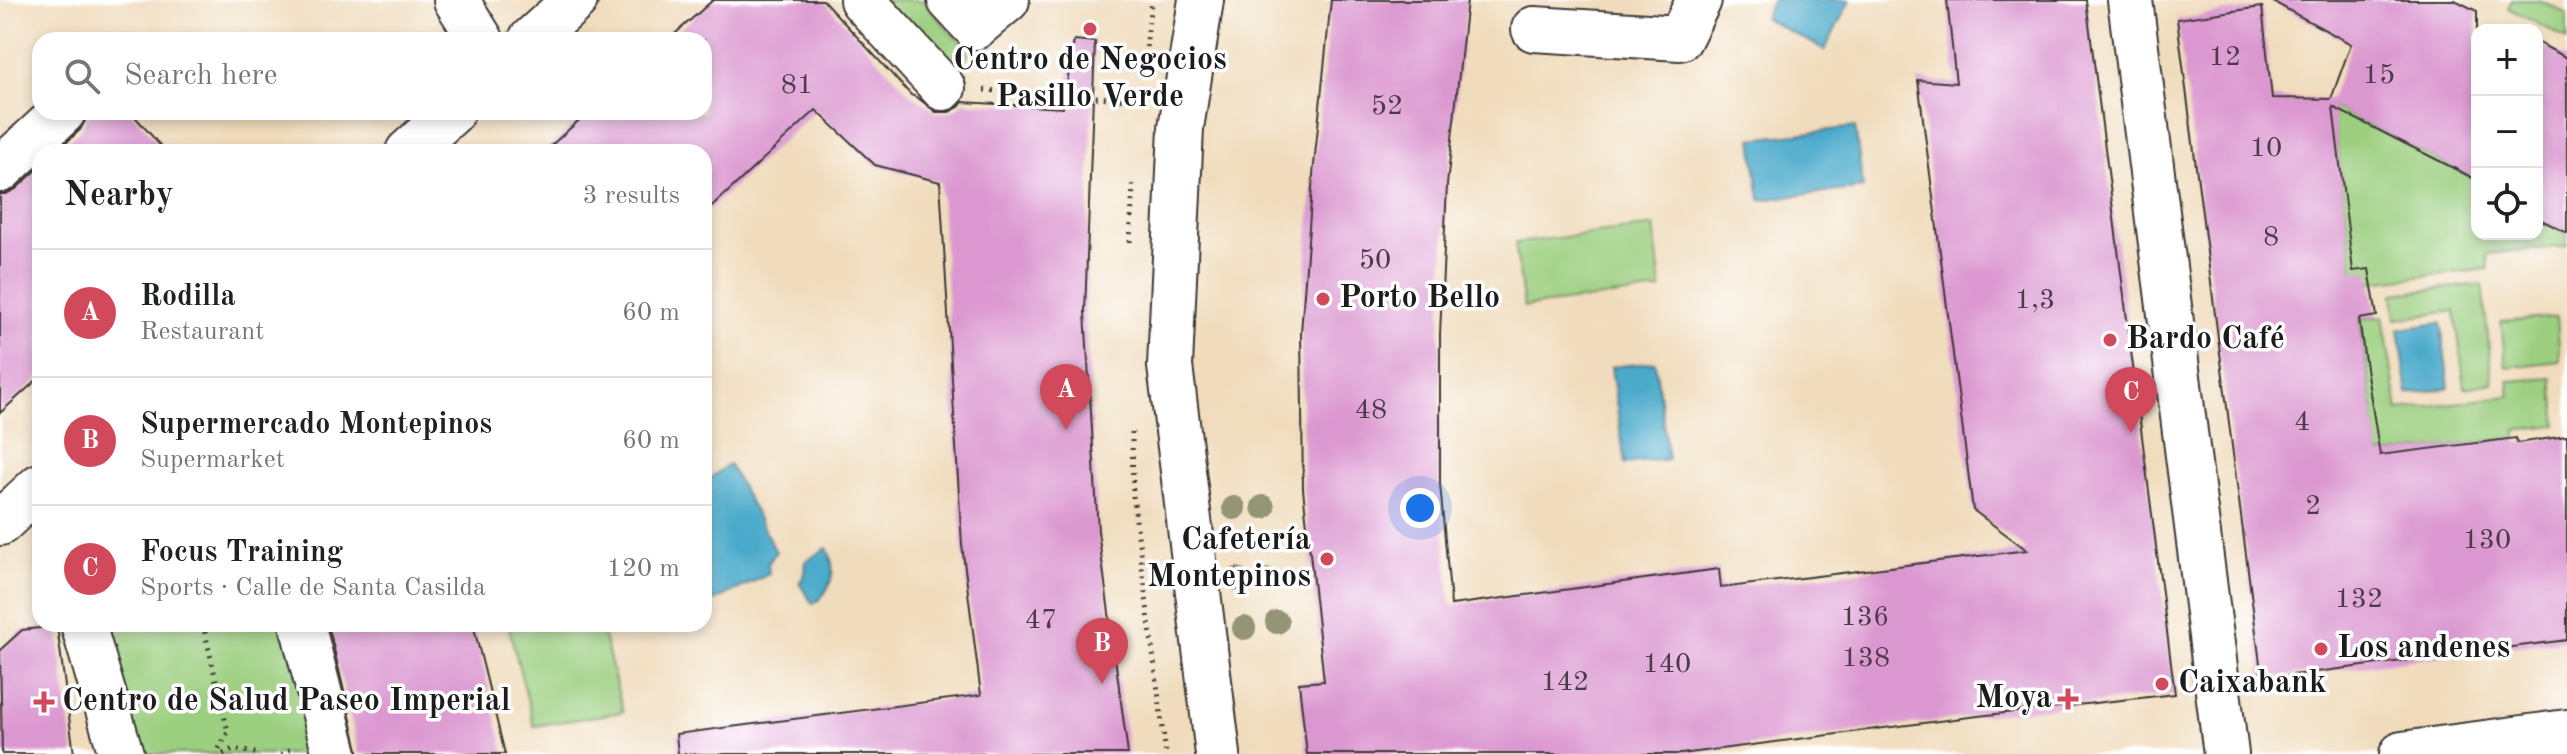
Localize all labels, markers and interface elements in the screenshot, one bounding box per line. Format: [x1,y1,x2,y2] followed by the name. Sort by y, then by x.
[1081,20,1099,38] marker: Centro de Negocios Pasillo Verde
[2471,24,2543,240] map controls
[2471,24,2543,96] button: +
[32,32,712,120] search box
[2209,44,2241,72] house number: 12
[953,45,1227,114] place label: Centro de Negocios Pasillo Verde
[60,54,104,98] icon: search
[124,61,278,91] text: Search here
[2363,62,2395,90] house number: 15
[781,72,813,100] house number: 81
[1371,93,1403,121] house number: 52
[2471,96,2543,168] button: −
[2250,135,2282,163] house number: 10
[2471,168,2543,240] button: locate
[64,179,174,213] text: Nearby
[582,183,680,209] text: 3 results
[2263,224,2279,252] house number: 8
[1359,247,1391,275] house number: 50
[140,282,236,312] text: Rodilla
[1339,283,1500,315] place label: Porto Bello
[2015,287,2055,315] house number: 1,3
[1314,290,1332,308] marker: Porto Bello
[80,300,100,326] text: A
[622,300,680,326] text: 60 m
[140,319,264,345] text: Restaurant
[2126,324,2285,356] place label: Bardo Café
[2101,331,2119,349] marker: Bardo Café
[1040,364,1092,430] pin: A
[2105,367,2157,433] pin: C
[1355,397,1387,425] house number: 48
[2294,409,2310,437] house number: 4
[140,410,492,440] text: Supermercado Montepinos
[81,428,99,454] text: B
[622,428,680,454] text: 60 m
[140,447,285,473] text: Supermarket
[1400,488,1440,528] your location
[2305,493,2321,521] house number: 2
[1147,525,1311,594] place label: Cafetería Montepinos
[2463,527,2511,555] house number: 130
[140,538,343,568] text: Focus Training
[1318,550,1336,568] marker: Cafetería Montepinos
[81,556,99,582] text: C
[607,556,680,582] text: 120 m
[140,575,486,601] text: Sports · Calle de Santa Casilda
[2335,586,2383,614] house number: 132
[1841,604,1889,632] house number: 136
[1025,607,1057,635] house number: 47
[1076,618,1128,684] pin: B
[2337,633,2510,665] place label: Los andenes
[2312,640,2330,658] marker: Los andenes
[1842,645,1890,673] house number: 138
[1643,651,1691,679] house number: 140
[2178,668,2327,700] place label: Caixabank
[1541,669,1589,697] house number: 142
[2153,675,2171,693] marker: Caixabank
[1976,683,2052,715] place label: Moya
[62,686,511,718] place label: Centro de Salud Paseo Imperial
[2059,690,2077,708] marker: Moya
[33,691,55,713] marker: Centro de Salud Paseo Imperial

